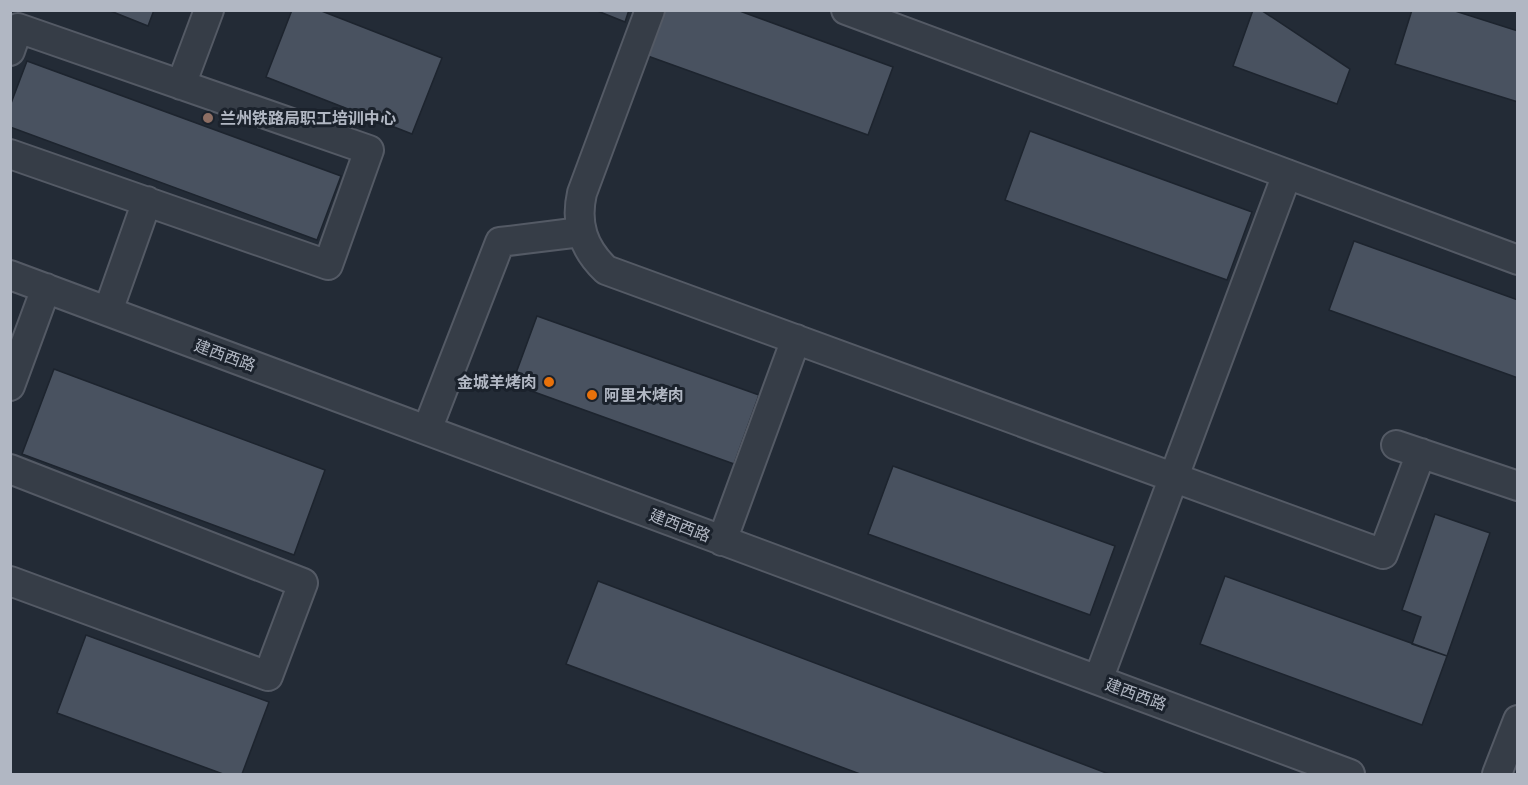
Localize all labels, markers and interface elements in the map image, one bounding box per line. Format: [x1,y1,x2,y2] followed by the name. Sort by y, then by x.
[220,108,396,130] place label: 兰州铁路局职工培训中心
[201,111,215,125] marker: 兰州铁路局职工培训中心
[191,335,258,377] street label: 建西西路
[457,372,537,394] place label: 金城羊烤肉
[542,375,556,389] marker: 金城羊烤肉
[604,385,684,407] place label: 阿里木烤肉
[585,388,599,402] marker: 阿里木烤肉
[646,504,713,548] street label: 建西西路
[1102,674,1169,716] street label: 建西西路

